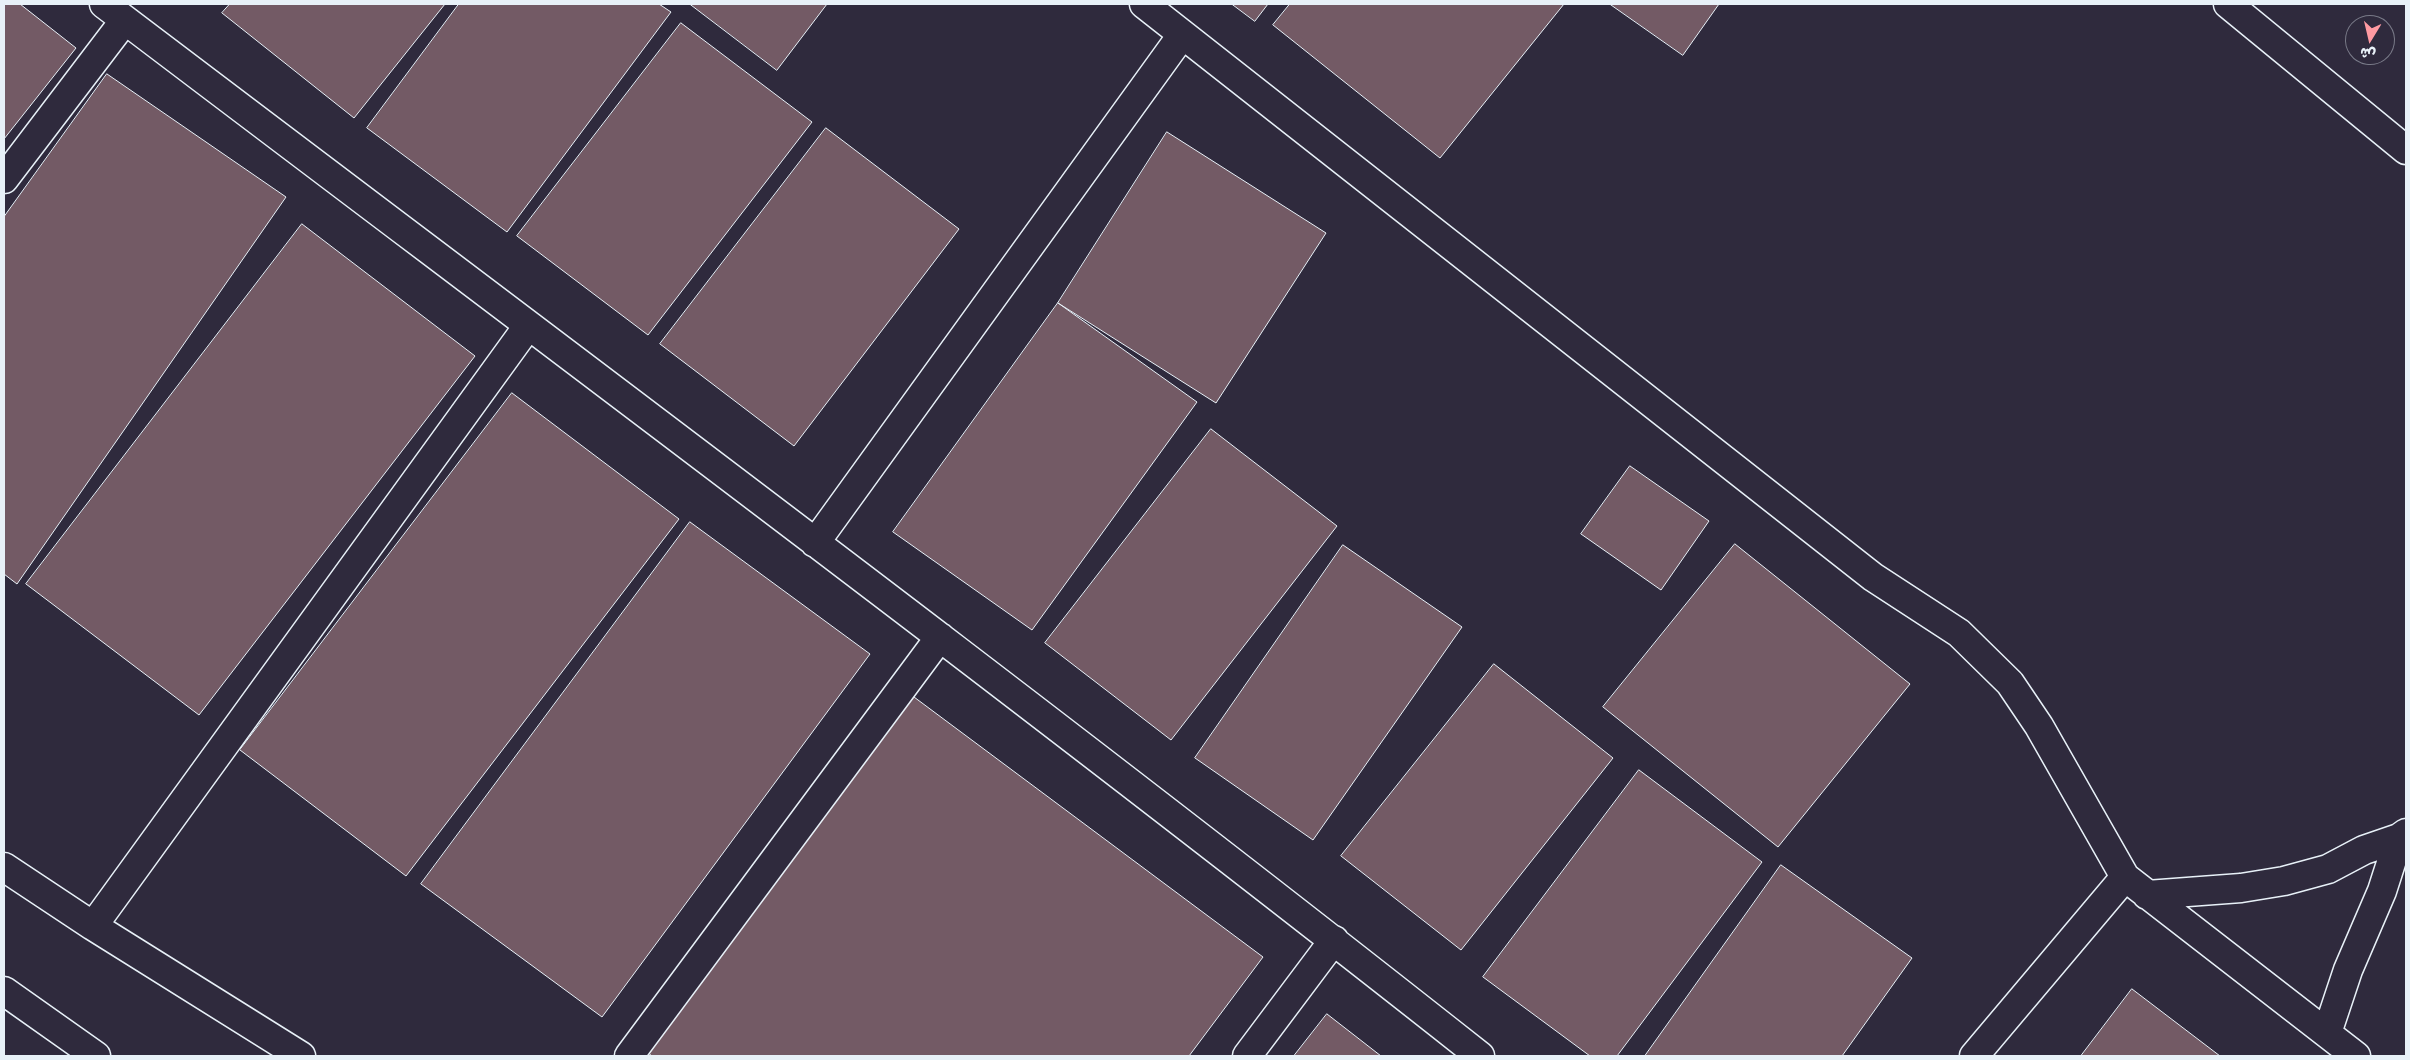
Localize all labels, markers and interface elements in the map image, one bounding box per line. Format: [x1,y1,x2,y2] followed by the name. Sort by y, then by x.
[2345,15,2395,65] north arrow
[2359,44,2377,64] text: ش

